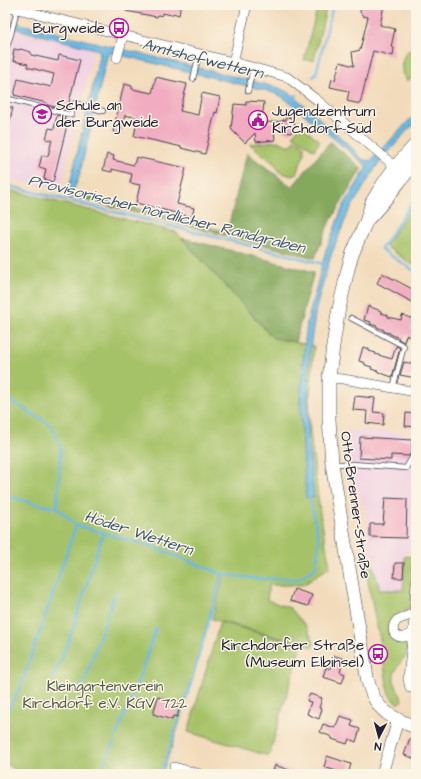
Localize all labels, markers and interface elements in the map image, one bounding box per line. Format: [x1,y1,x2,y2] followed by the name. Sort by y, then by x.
[108,17,130,39] bus stop icon: Burgweide
[32,18,105,40] place label: Burgweide
[140,33,267,85] water label: Amtshofwettern
[56,95,159,134] place label: Schule an der Burgweide
[272,101,376,139] place label: Jugendzentrum Kirchdorf-Süd
[31,103,53,125] school or university icon: Schule an der Burgweide
[247,109,269,131] public building icon: Jugendzentrum Kirchdorf-Süd
[26,169,309,261] water label: Provisorischer nördlicher Randgraben
[335,430,376,580] street label: Otto-Brenner-Straße
[82,505,198,561] water label: Höder Wettern
[221,635,364,673] place label: Kirchdorfer Straße (Museum Elbinsel)
[367,643,389,665] bus stop icon: Kirchdorfer Straße (Museum Elbinsel)
[23,676,188,714] park label: Kleingartenverein Kirchdorf e.V. KGV 722
[359,717,399,757] north arrow
[374,739,382,754] text: N

